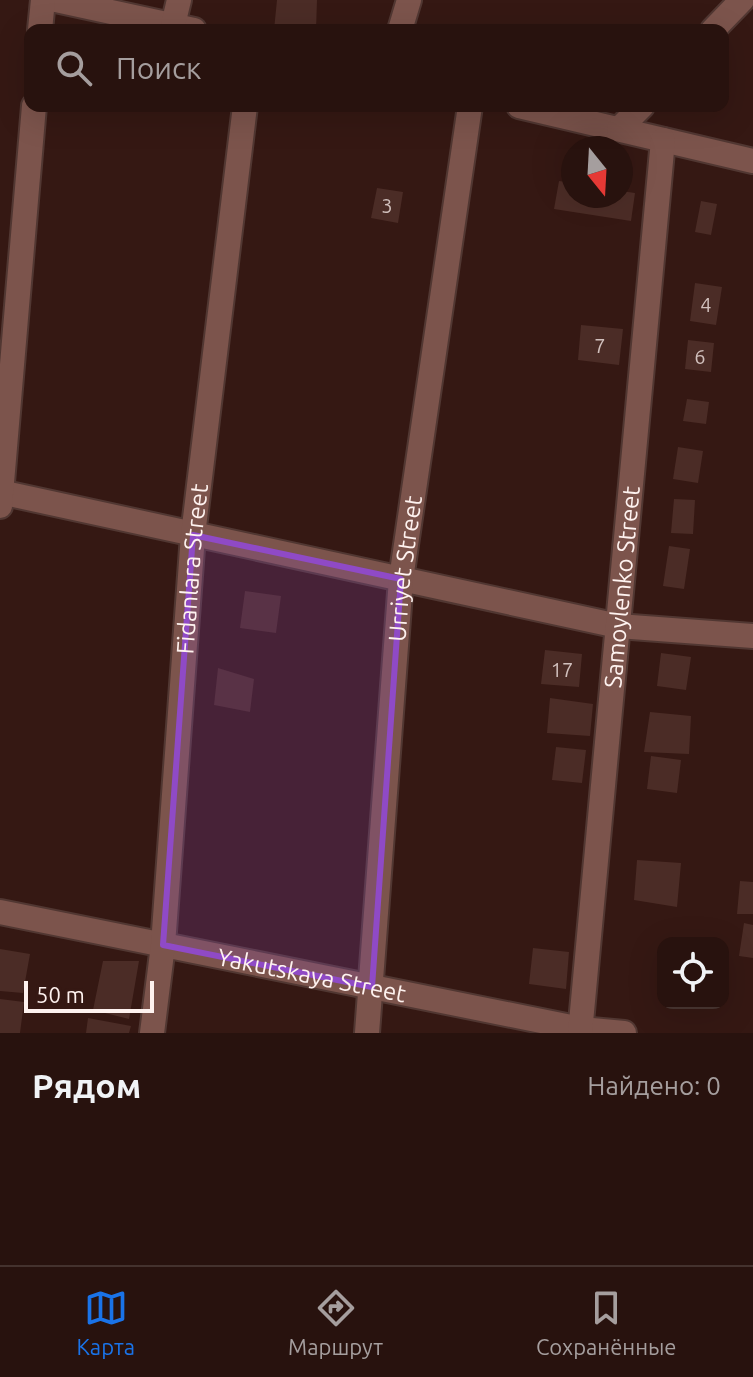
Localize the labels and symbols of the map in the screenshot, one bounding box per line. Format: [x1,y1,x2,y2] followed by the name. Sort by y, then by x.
[561,136,633,208] north arrow
[381,194,393,217] house number: 3
[700,293,712,316] house number: 4
[594,334,606,357] house number: 7
[694,345,706,368] house number: 6
[171,481,213,655] street label: Fidanlara Street
[599,484,644,689] street label: Samoylenko Street
[383,493,427,643] street label: Urriyet Street
[551,658,573,681] house number: 17
[215,943,409,1007] street label: Yakutskaya Street
[24,977,154,1013] scale bar

